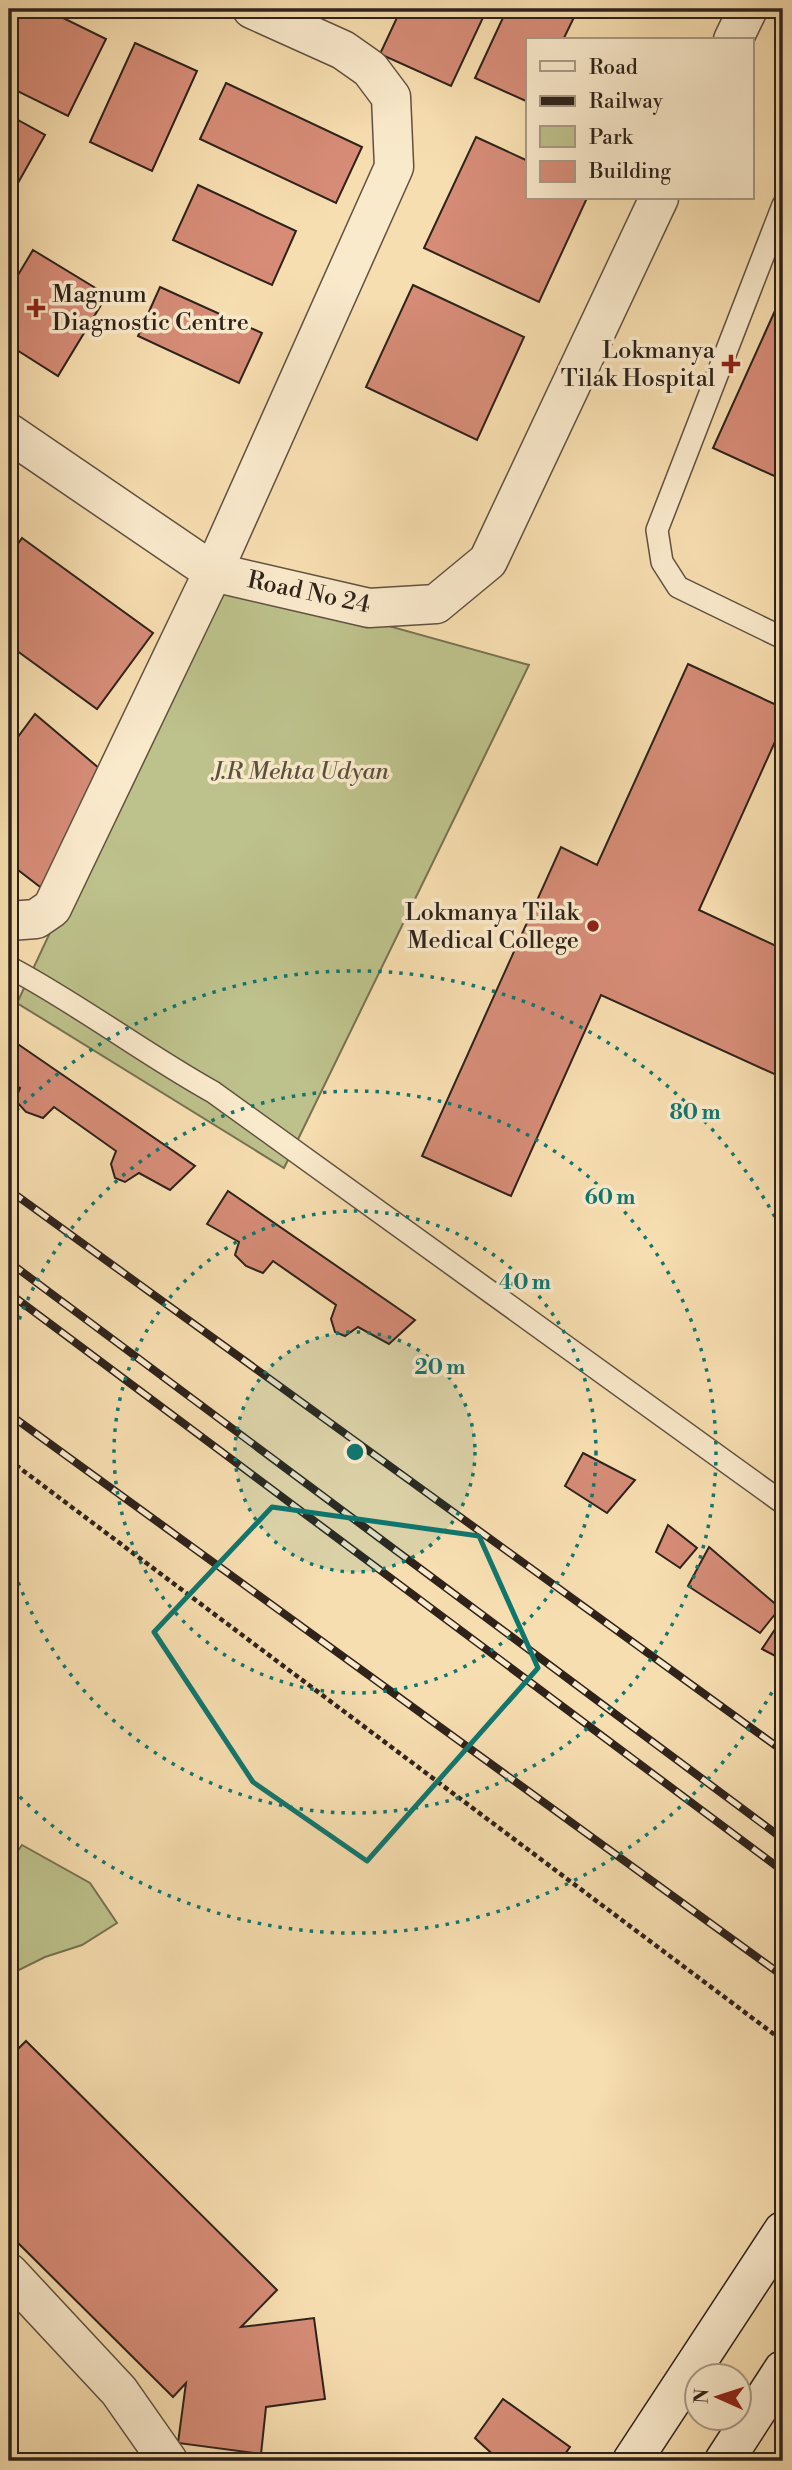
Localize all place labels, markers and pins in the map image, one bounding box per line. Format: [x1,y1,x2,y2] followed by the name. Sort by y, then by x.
[52,280,249,338] place label: Magnum Diagnostic Centre
[26,298,46,318] marker: Magnum Diagnostic Centre
[561,336,716,394] place label: Lokmanya Tilak Hospital
[721,354,741,374] marker: Lokmanya Tilak Hospital
[405,898,580,956] place label: Lokmanya Tilak Medical College
[585,918,601,934] marker: Lokmanya Tilak Medical College
[343,1440,367,1464] centre of rings

